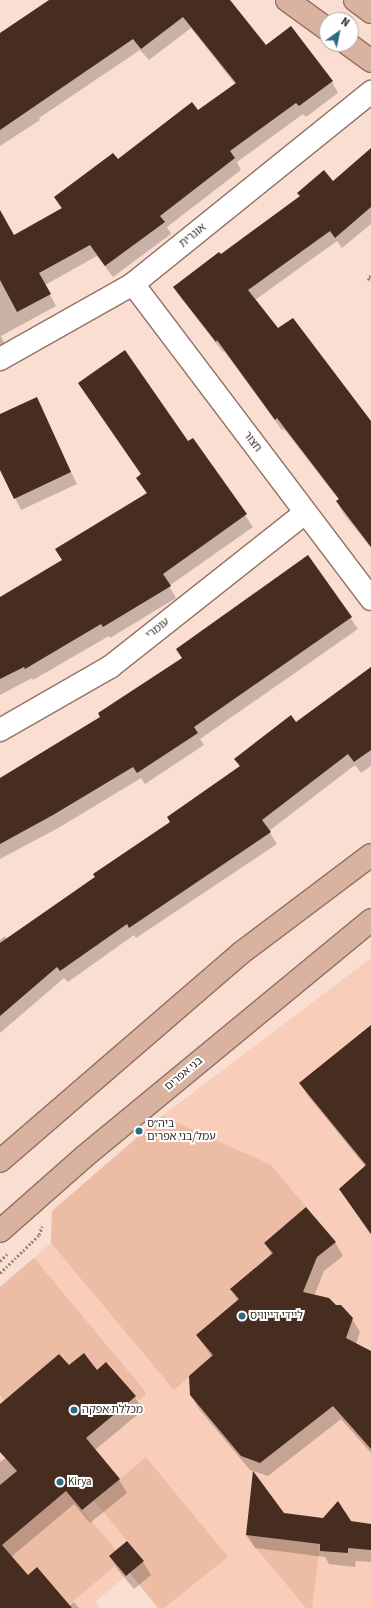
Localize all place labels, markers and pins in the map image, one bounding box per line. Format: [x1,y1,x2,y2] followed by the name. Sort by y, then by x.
[147,1118,216,1144] place label: ביה״ס עמל/בני אפרים
[134,1126,144,1136] marker: ביה״ס עמל/בני אפרים
[250,1309,303,1323] place label: ליידי דייוויס
[237,1311,247,1321] marker: ליידי דייוויס
[82,1403,143,1417] place label: מכללת אפקה
[69,1405,79,1415] marker: מכללת אפקה
[68,1475,92,1489] place label: Kirya
[55,1477,65,1487] marker: Kirya

